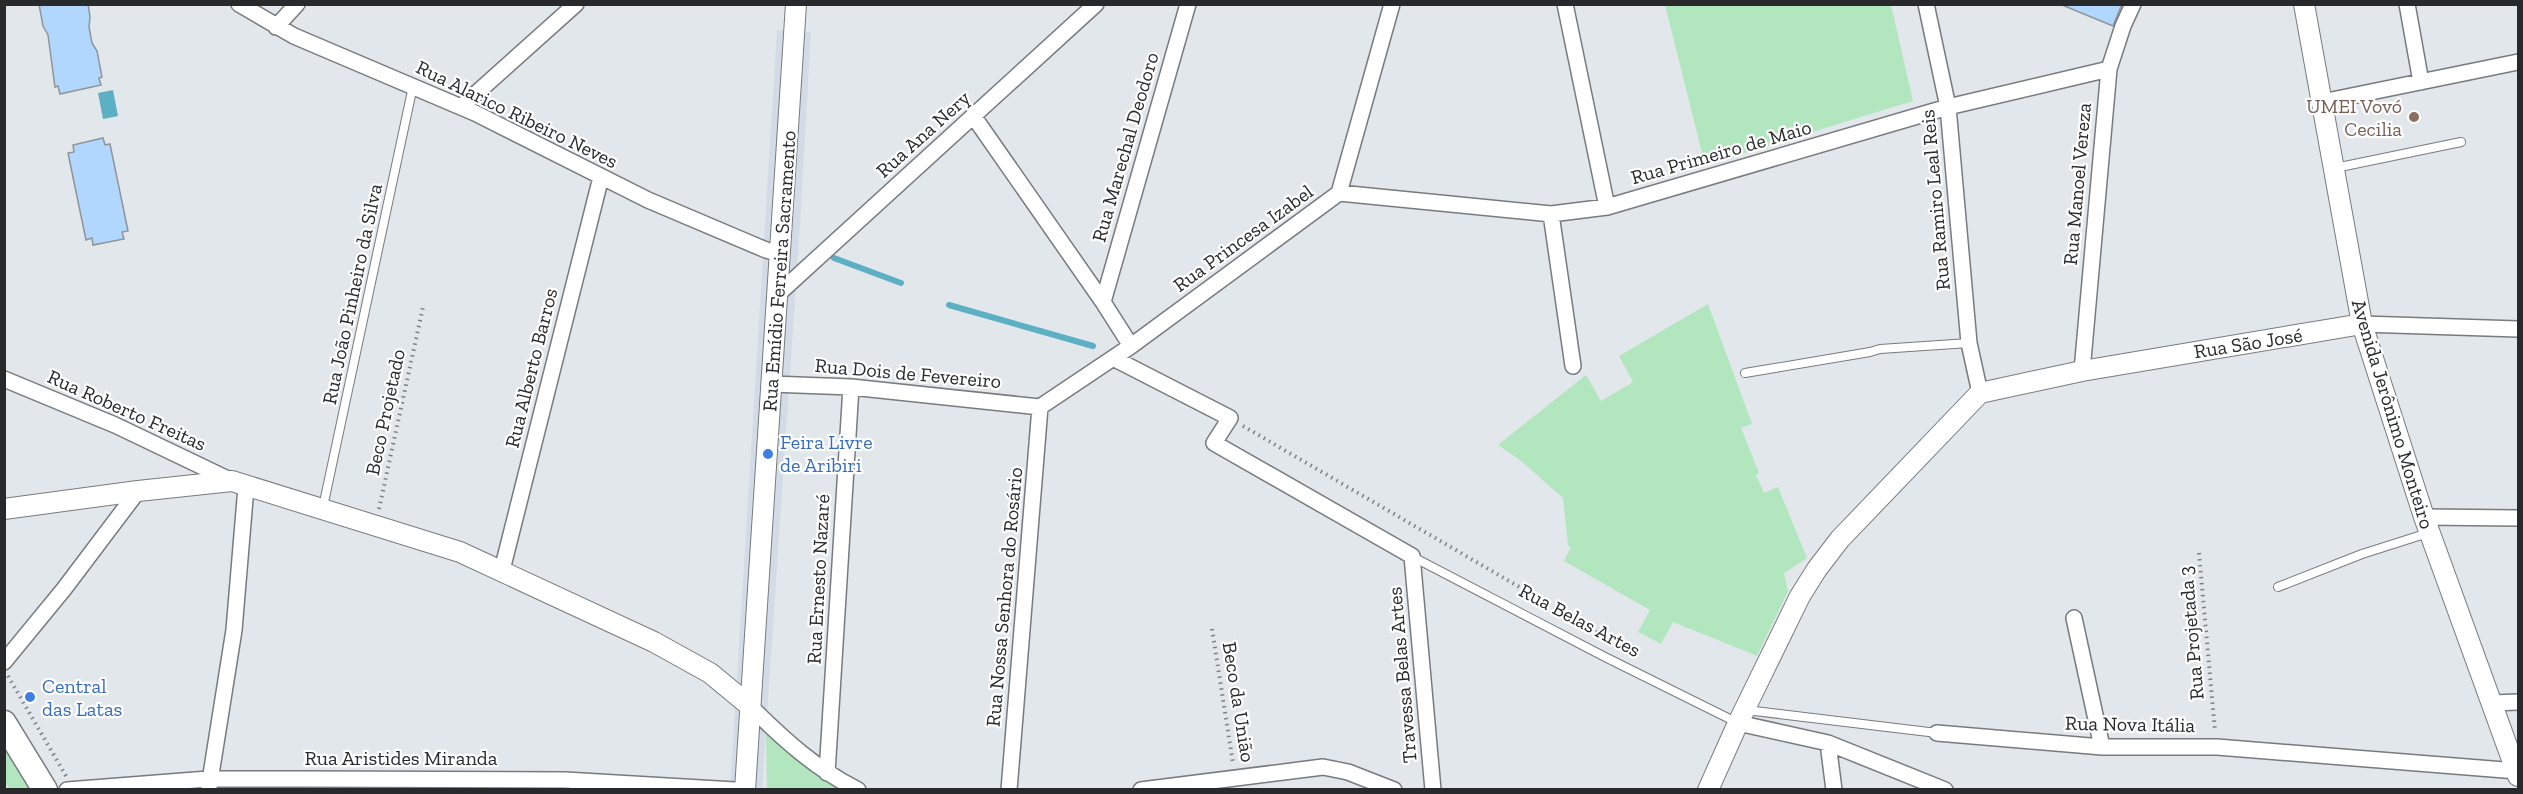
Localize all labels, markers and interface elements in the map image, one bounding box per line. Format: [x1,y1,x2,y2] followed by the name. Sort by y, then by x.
[1086,49,1164,245] street label: Rua Marechal Deodoro
[412,55,622,173] street label: Rua Alarico Ribeiro Neves
[871,85,975,182] street label: Rua Ana Nery
[2306,94,2402,141] place label: UMEI Vovó Cecilia
[2058,101,2096,266] street label: Rua Manoel Vereza
[1915,109,1955,291] street label: Rua Ramiro Leal Reis
[2407,110,2421,124] marker: UMEI Vovó Cecilia
[1628,115,1814,189] street label: Rua Primeiro de Maio
[757,130,801,412] street label: Rua Emídio Ferreira Sacramento
[1168,179,1318,297] street label: Rua Princesa Izabel
[317,181,387,407] street label: Rua João Pinheiro da Silva
[500,286,562,450] street label: Rua Alberto Barros
[2347,296,2439,532] street label: Avenida Jerônimo Monteiro
[2192,323,2304,363] street label: Rua São José
[360,347,410,477] street label: Beco Projetado
[814,353,1002,393] street label: Rua Dois de Fevereiro
[44,364,210,456] street label: Rua Roberto Freitas
[780,430,873,477] place label: Feira Livre de Aribiri
[761,447,775,461] marker: Feira Livre de Aribiri
[981,466,1027,728] street label: Rua Nossa Senhora do Rosário
[802,493,834,665] street label: Rua Ernesto Nazaré
[2173,565,2209,701] street label: Rua Projetada 3
[1515,578,1645,662] street label: Rua Belas Artes
[1382,586,1422,764] street label: Travessa Belas Artes
[1218,640,1260,764] street label: Beco da União
[42,674,122,721] place label: Central das Latas
[23,690,37,704] marker: Central das Latas
[2065,711,2196,737] street label: Rua Nova Itália
[305,746,498,770] street label: Rua Aristides Miranda

